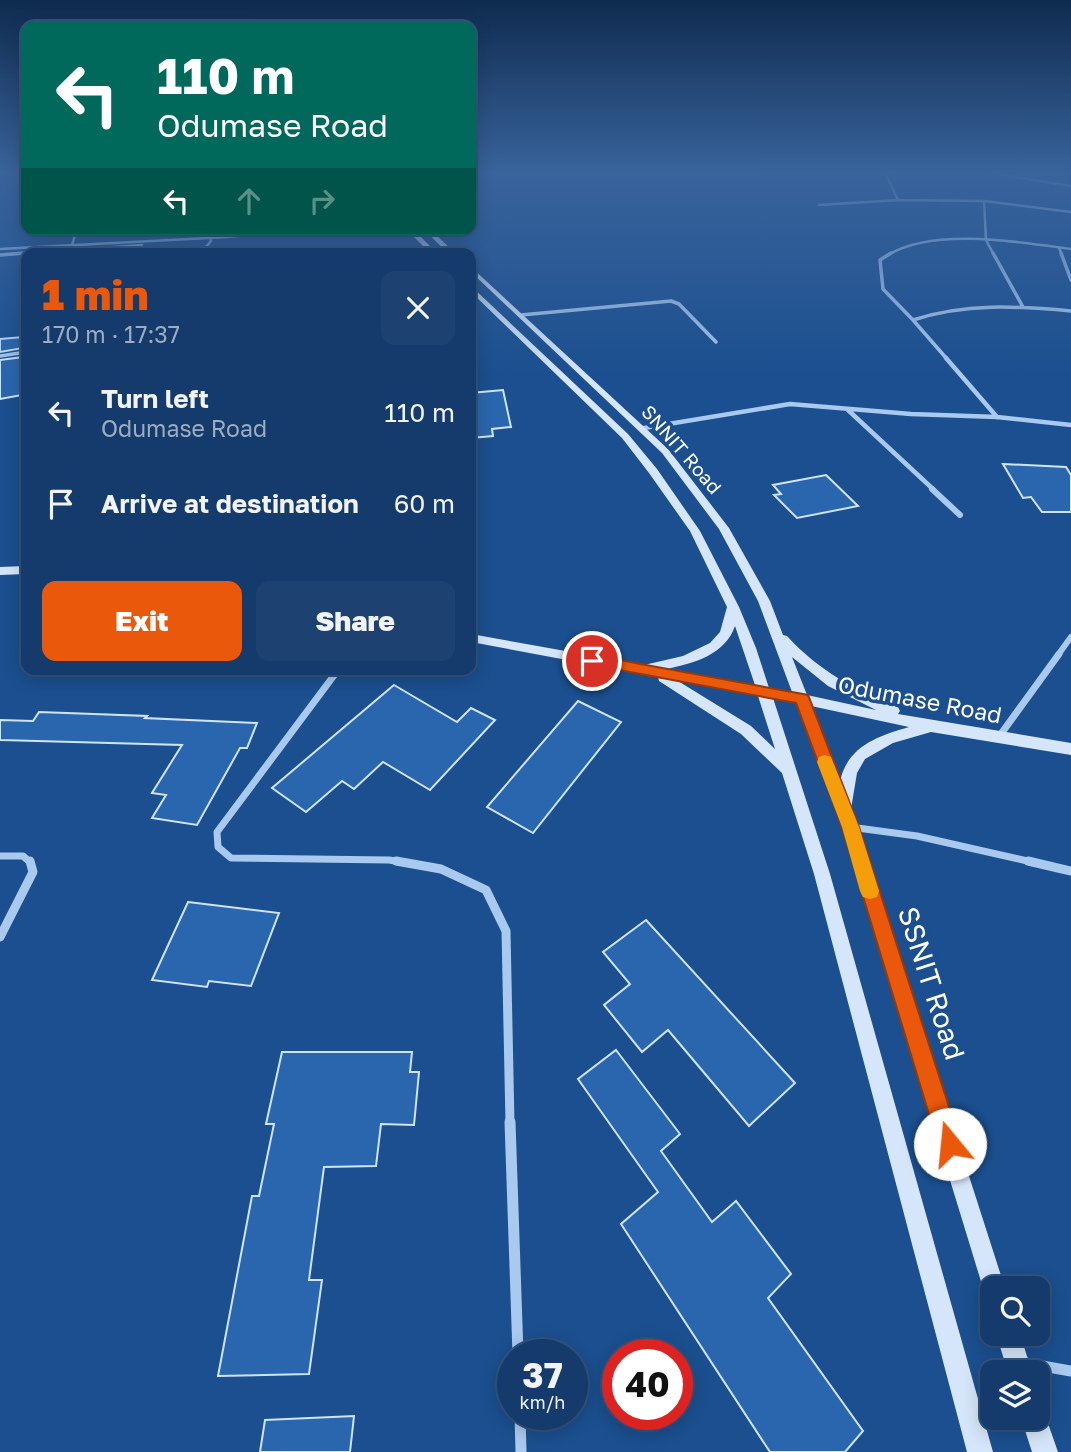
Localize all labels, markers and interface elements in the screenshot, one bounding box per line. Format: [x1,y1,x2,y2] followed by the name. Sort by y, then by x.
[157,46,294,105] text: 110 m
[42,49,133,140] icon: left
[157,106,388,144] text: Odumase Road
[157,182,195,220] icon: left
[230,182,268,220] icon: ahead
[303,182,341,220] icon: right
[42,269,149,319] text: 1 min
[381,271,455,345] button: close
[42,320,180,348] text: 170 m · 17:37
[101,383,209,414] text: Turn left
[42,394,80,432] icon: left
[384,397,455,428] text: 110 m
[637,400,727,498] street label: SNNIT Road
[101,414,267,442] text: Odumase Road
[42,485,80,523] icon: arrive
[101,488,359,519] text: Arrive at destination
[394,488,455,519] text: 60 m
[42,581,242,661] button: Exit
[256,581,455,661] button: Share
[562,631,622,691] pin
[573,642,611,680] icon: arrive
[836,669,1004,729] street label: Odumase Road
[892,902,972,1064] street label: SSNIT Road
[913,1107,987,1181] position arrow
[980,1276,1050,1430] map controls
[980,1276,1050,1346] button: search
[602,1339,693,1430] speed limit sign: 40
[522,1354,563,1396] text: 37
[980,1360,1050,1430] button: layers
[520,1391,565,1413] text: km/h

